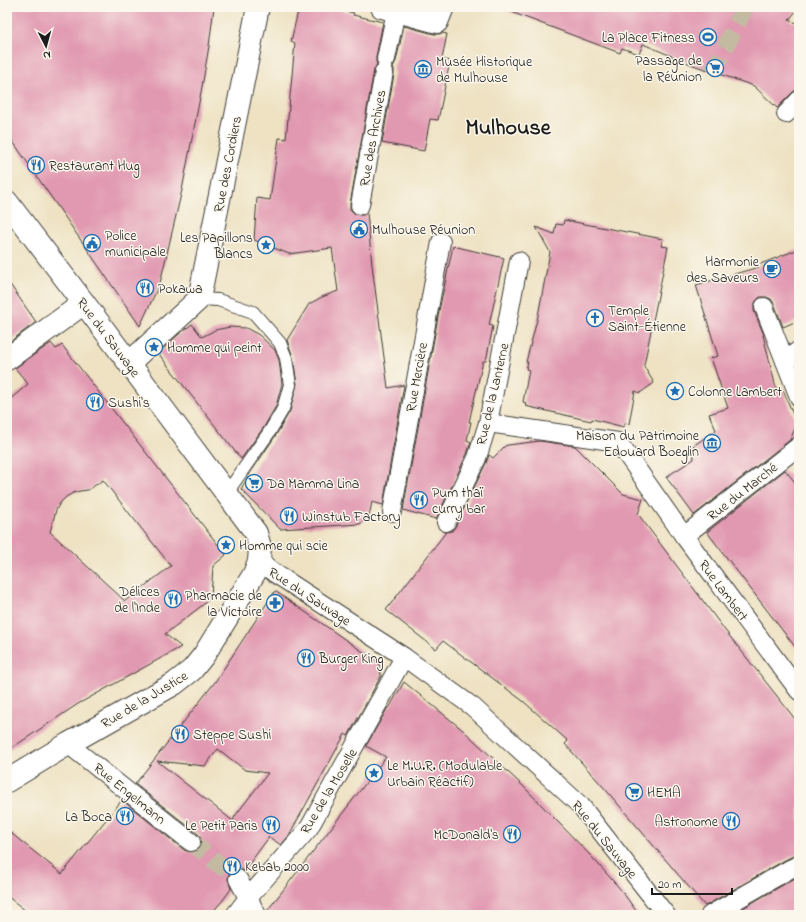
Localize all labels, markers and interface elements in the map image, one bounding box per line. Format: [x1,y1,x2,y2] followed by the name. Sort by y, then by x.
[26,26,66,66] north arrow
[698,27,718,47] sports icon: La Place Fitness
[602,28,695,49] place label: La Place Fitness
[42,47,51,63] text: N
[635,51,703,88] place label: Passage de la Réunion
[436,52,533,89] place label: Musée Historique de Mulhouse
[705,58,725,78] supermarket icon: Passage de la Réunion
[413,59,433,79] museum icon: Musée Historique de Mulhouse
[355,88,392,188] street label: Rue des Archives
[465,113,552,145] district label: Mulhouse
[209,114,248,214] street label: Rue des Cordiers
[26,155,46,175] restaurant icon: Restaurant Hug
[49,156,140,178] place label: Restaurant Hug
[349,219,369,239] public building icon: Mulhouse Réunion
[372,220,475,241] place label: Mulhouse Réunion
[105,226,167,263] place label: Police municipale
[180,228,253,265] place label: Les Papillons Blancs
[82,233,102,253] public building icon: Police municipale
[256,235,276,255] place icon: Les Papillons Blancs
[686,252,760,289] place label: Harmonie des Saveurs
[762,259,782,279] cafe icon: Harmonie des Saveurs
[135,278,155,298] restaurant icon: Pokawa
[158,279,203,300] place label: Pokawa
[70,294,145,383] street label: Rue du Sauvage
[608,301,687,338] place label: Temple Saint-Étienne
[585,308,605,328] church icon: Temple Saint-Étienne
[144,337,164,357] place icon: Homme qui peint
[167,338,262,359] place label: Homme qui peint
[401,340,434,414] street label: Rue Mercière
[471,340,516,448] street label: Rue de la Lanterne
[665,381,685,401] place icon: Colonne Lambert
[688,382,782,403] place label: Colonne Lambert
[85,392,105,412] restaurant icon: Sushi's
[108,393,150,414] place label: Sushi's
[576,426,700,464] place label: Maison du Patrimoine Edouard Boeglin
[702,433,722,453] museum icon: Maison du Patrimoine Edouard Boeglin
[703,457,783,526] street label: Rue du Marché
[244,473,264,493] supermarket icon: Da Mamma Lina
[266,474,359,495] place label: Da Mamma Lina
[432,483,486,521] place label: Pum thaï curry bar
[409,490,429,510] restaurant icon: Pum thaï curry bar
[279,506,299,526] restaurant icon: Winstub Factory
[302,507,401,529] place label: Winstub Factory
[216,535,236,555] place icon: Homme qui scie
[239,536,329,557] place label: Homme qui scie
[693,556,753,626] street label: Rue Lambert
[263,563,355,633] street label: Rue du Sauvage
[114,582,161,619] place label: Délices de l'Inde
[185,586,263,623] place label: Pharmacie de la Victoire
[163,589,183,609] restaurant icon: Délices de l'Inde
[265,593,285,613] pharmacy icon: Pharmacie de la Victoire
[296,648,316,668] restaurant icon: Burger King
[318,649,384,671] place label: Burger King
[97,666,193,735] street label: Rue de la Justice
[170,724,190,744] restaurant icon: Steppe Sushi
[193,725,271,746] place label: Steppe Sushi
[295,744,364,839] street label: Rue de la Moselle
[387,756,503,793] place label: Le M.U.R. (Modulable Urbain Réactif)
[88,758,170,831] street label: Rue Engelmann
[364,763,384,783] place icon: Le M.U.R. (Modulable Urbain Réactif)
[624,782,644,802] supermarket icon: HEMA
[647,783,681,804] place label: HEMA
[565,796,642,885] street label: Rue du Sauvage
[115,806,135,826] restaurant icon: La Boca
[65,807,112,828] place label: La Boca
[721,811,741,831] restaurant icon: Astronome
[655,812,719,833] place label: Astronome
[261,815,281,835] restaurant icon: Le Petit Paris
[185,816,258,837] place label: Le Petit Paris
[502,824,522,844] restaurant icon: McDonald's
[433,825,499,846] place label: McDonald's
[222,856,242,876] restaurant icon: Kebab 2000
[245,857,309,878] place label: Kebab 2000
[652,870,732,896] scale bar
[658,876,681,894] text: 20 m

